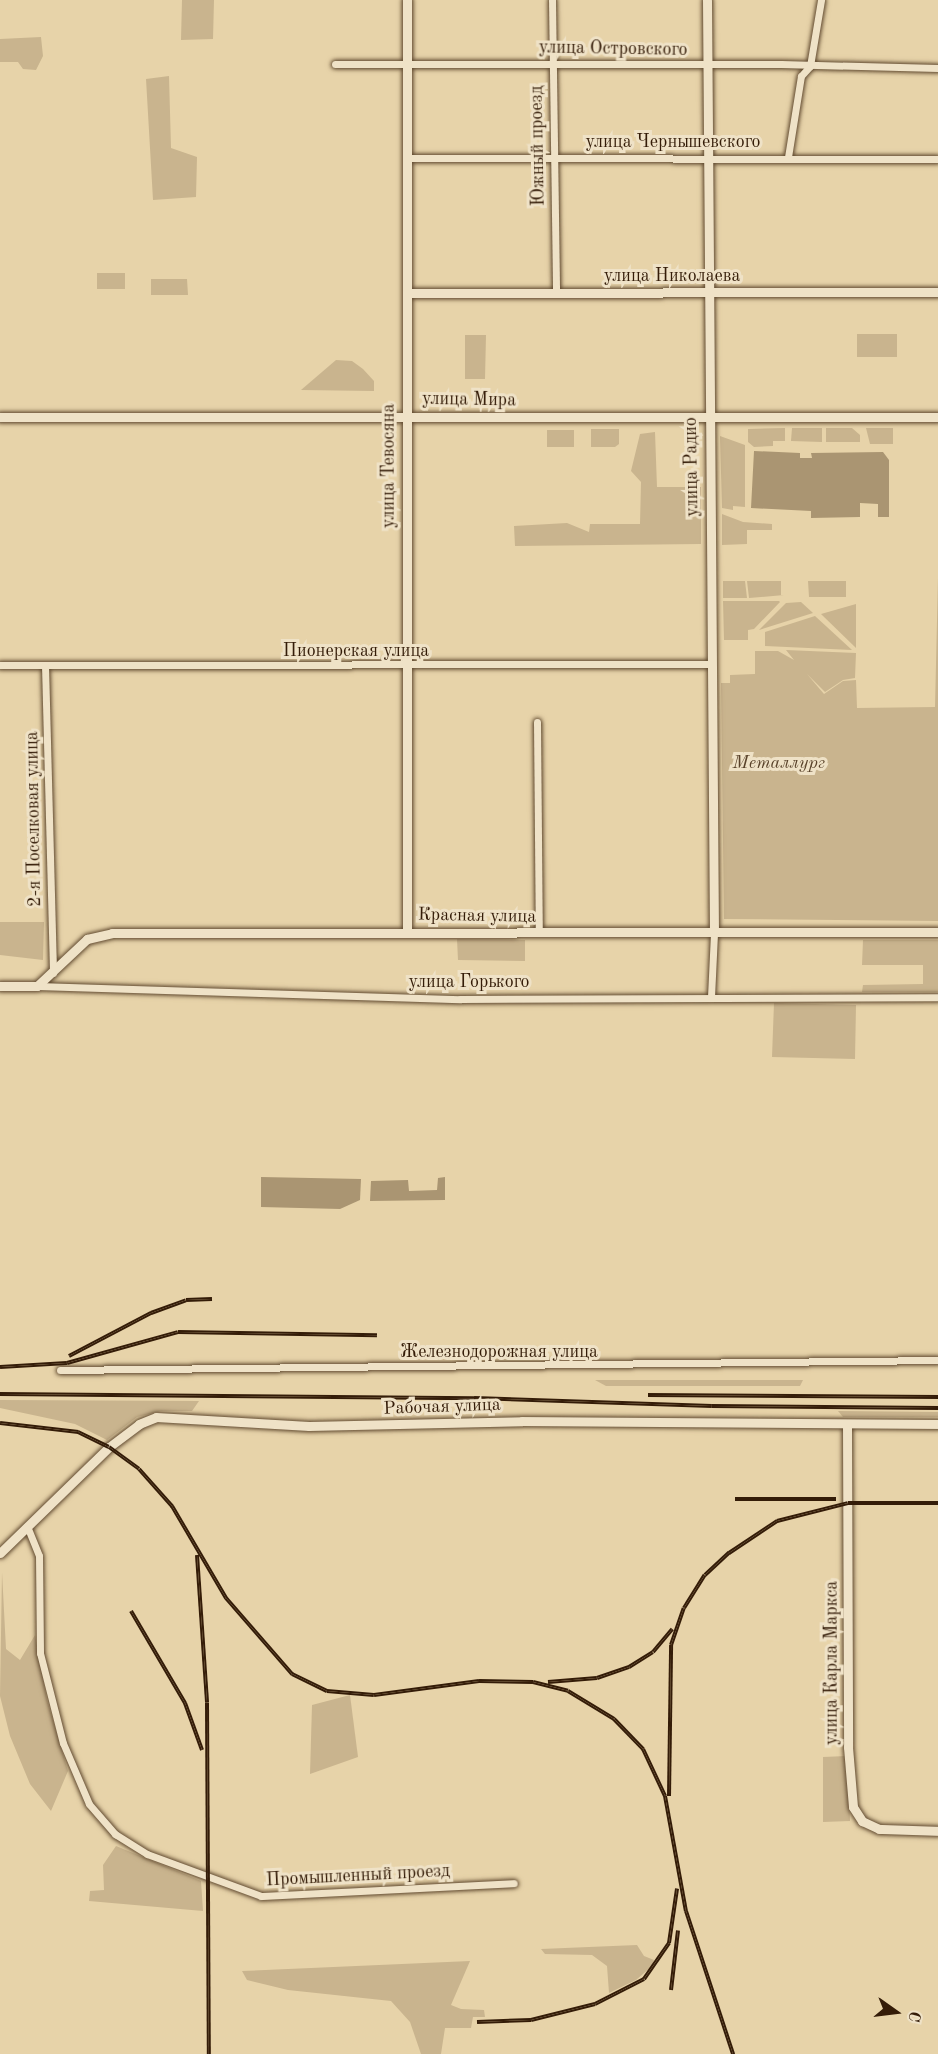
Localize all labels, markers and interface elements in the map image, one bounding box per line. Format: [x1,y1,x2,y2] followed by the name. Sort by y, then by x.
[539,37,687,61] street label: улица Островского
[526,86,550,206] street label: Южный проезд
[586,131,760,153] street label: улица Чернышевского
[604,265,740,287] street label: улица Николаева
[422,388,516,412] street label: улица Мира
[378,404,400,528] street label: улица Тевосяна
[680,417,704,517] street label: улица Радио
[283,640,429,662] street label: Пионерская улица
[22,731,46,907] street label: 2-я Поселковая улица
[733,752,825,774] park label: Металлург
[418,904,536,928] street label: Красная улица
[409,971,529,993] street label: улица Горького
[400,1341,598,1363] street label: Железнодорожная улица
[383,1394,501,1420] street label: Рабочая улица
[821,1581,843,1745] street label: улица Карла Маркса
[265,1860,451,1892] street label: Промышленный проезд
[866,1982,926,2042] north arrow
[904,2009,923,2023] text: С

